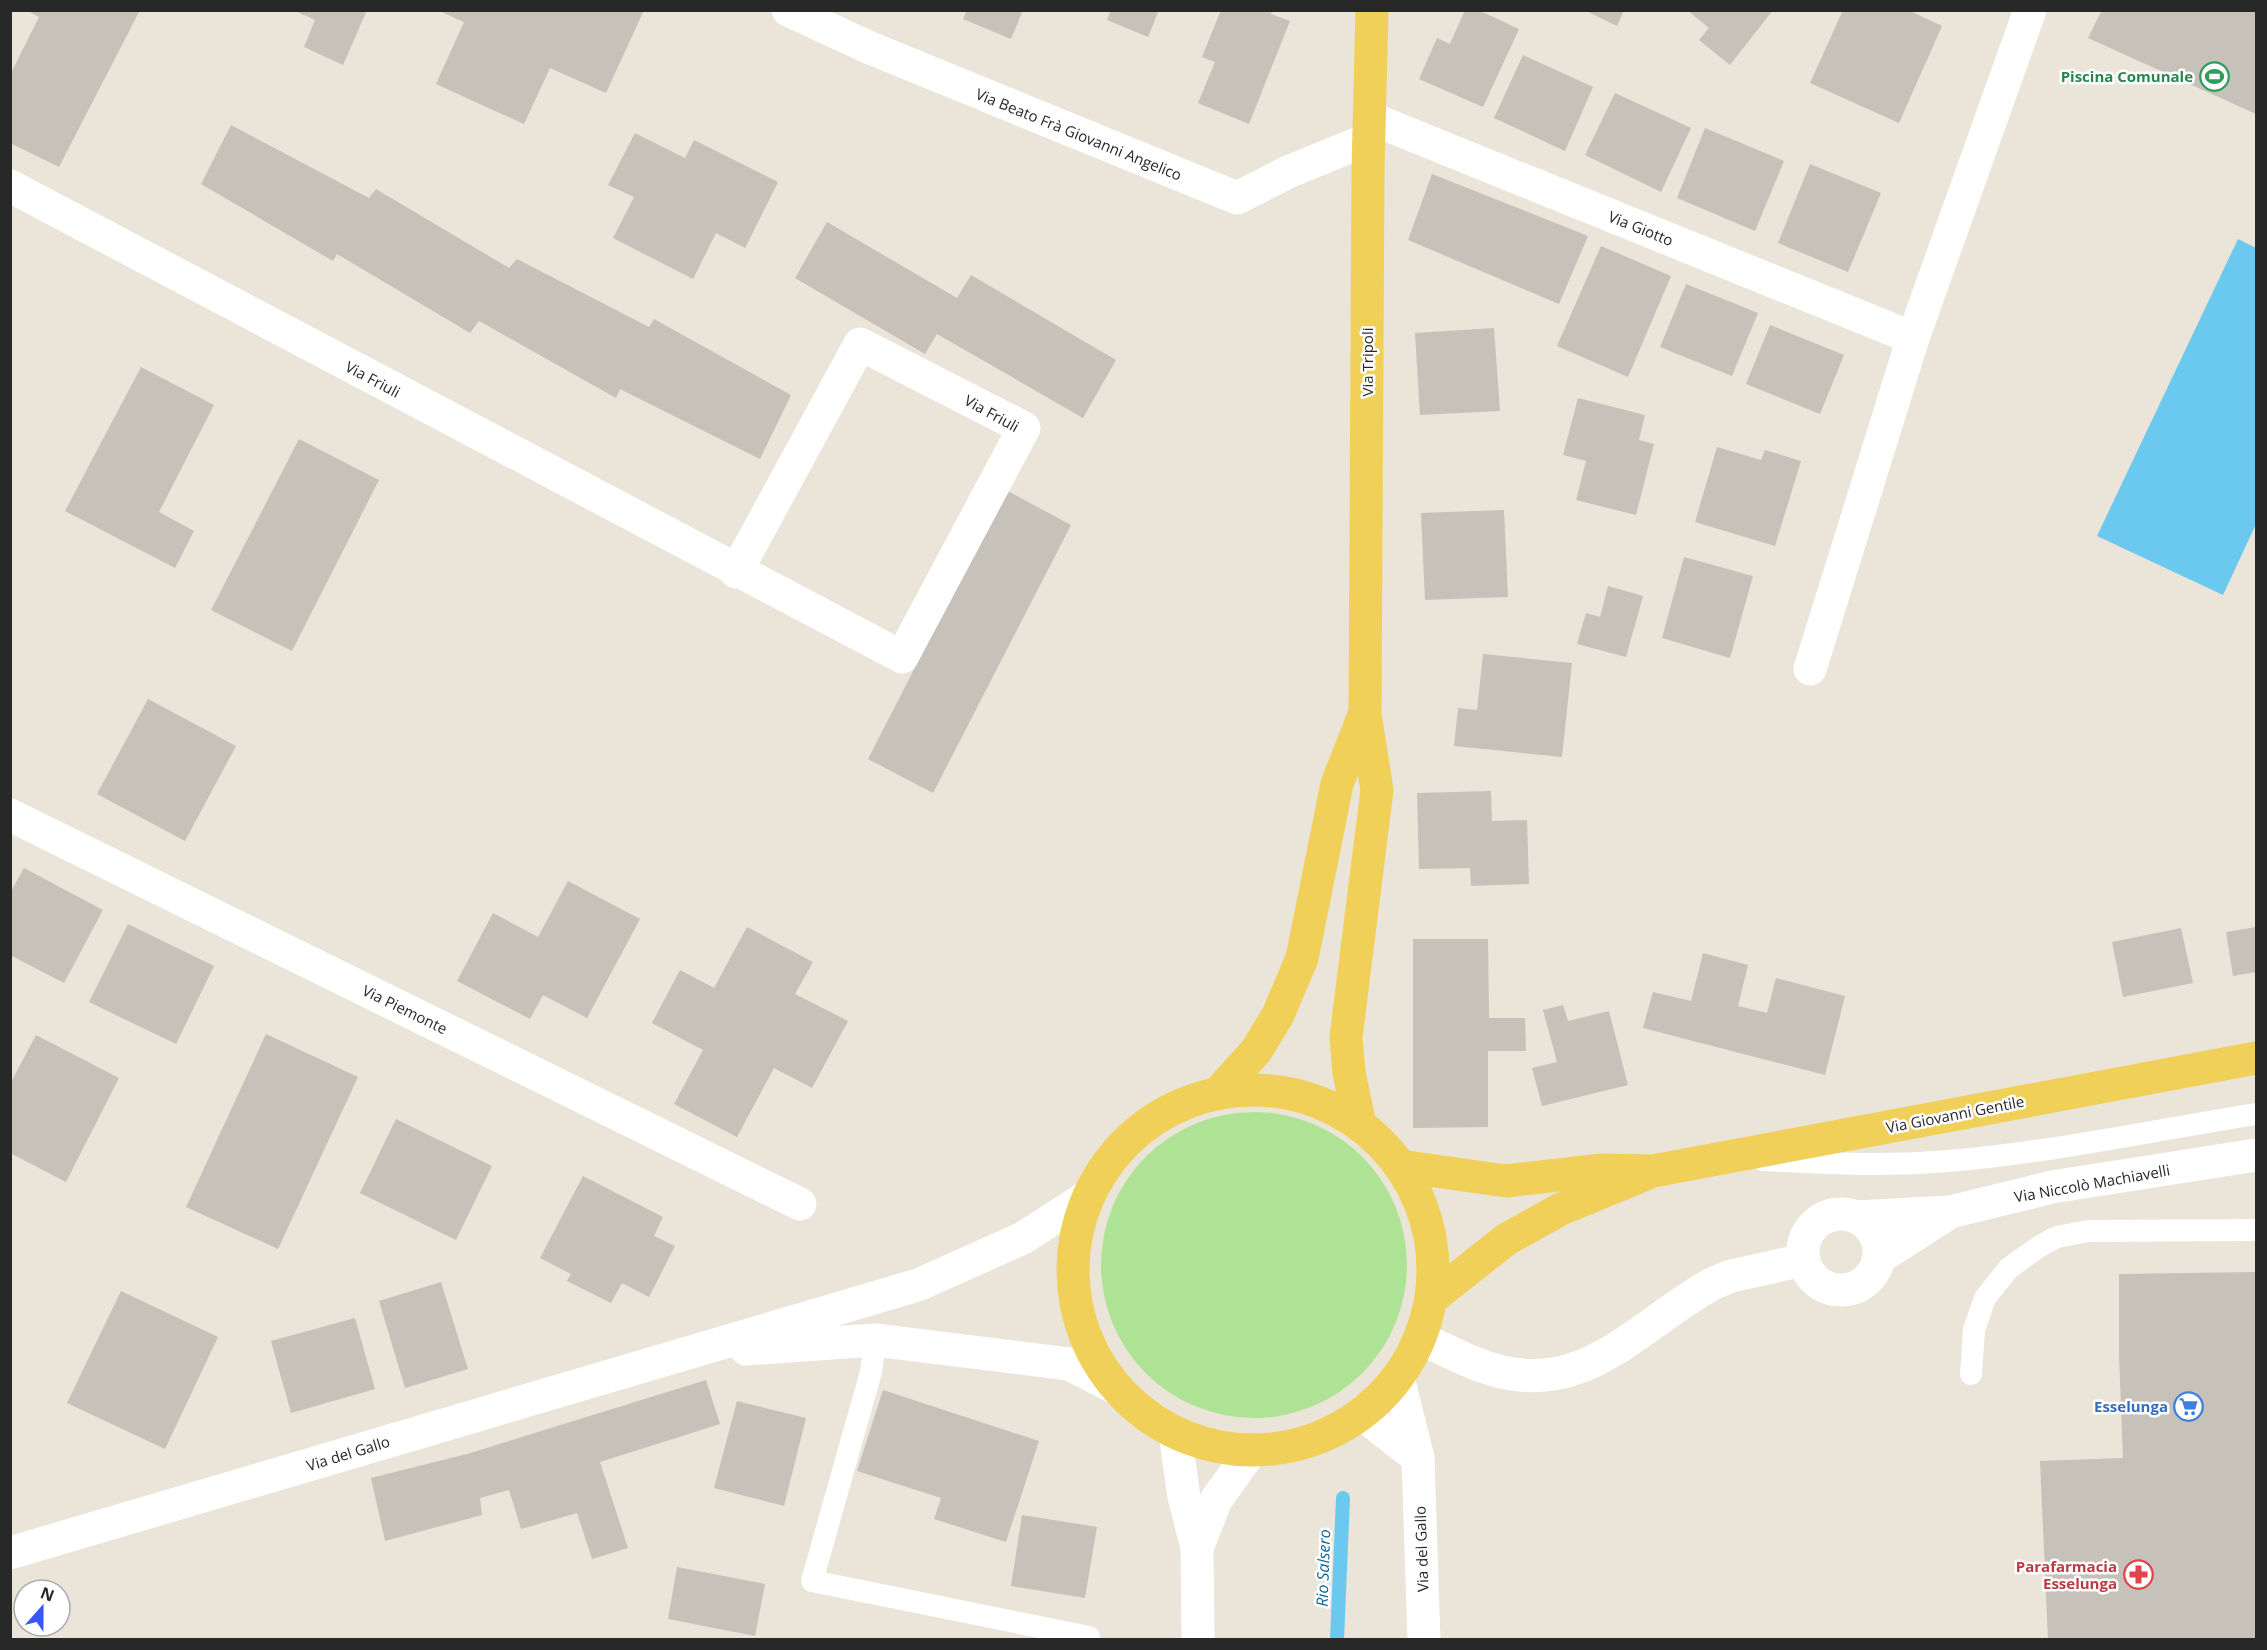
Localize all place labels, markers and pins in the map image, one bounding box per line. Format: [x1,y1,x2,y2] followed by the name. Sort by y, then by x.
[2198,60,2230,92] sports icon: Piscina Comunale
[2061,66,2193,86] place label: Piscina Comunale
[2173,1390,2205,1422] supermarket icon: Esselunga
[2094,1396,2168,1416] place label: Esselunga
[2016,1556,2117,1593] place label: Parafarmacia Esselunga
[2122,1559,2154,1591] pharmacy icon: Parafarmacia Esselunga

